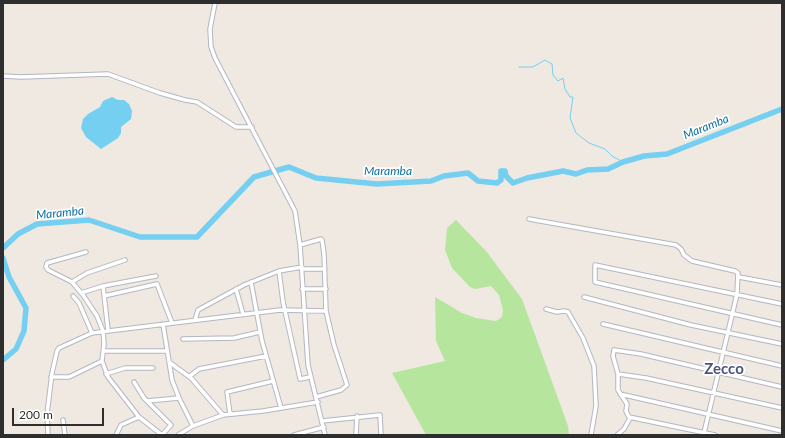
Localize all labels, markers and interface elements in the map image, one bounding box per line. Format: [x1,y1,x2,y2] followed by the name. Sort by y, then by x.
[681,111,731,143] water label: Maramba
[364,164,412,178] water label: Maramba
[35,203,85,223] water label: Maramba
[704,360,744,378] district label: Zecco
[14,400,106,426] scale bar
[19,407,53,422] text: 200 m

